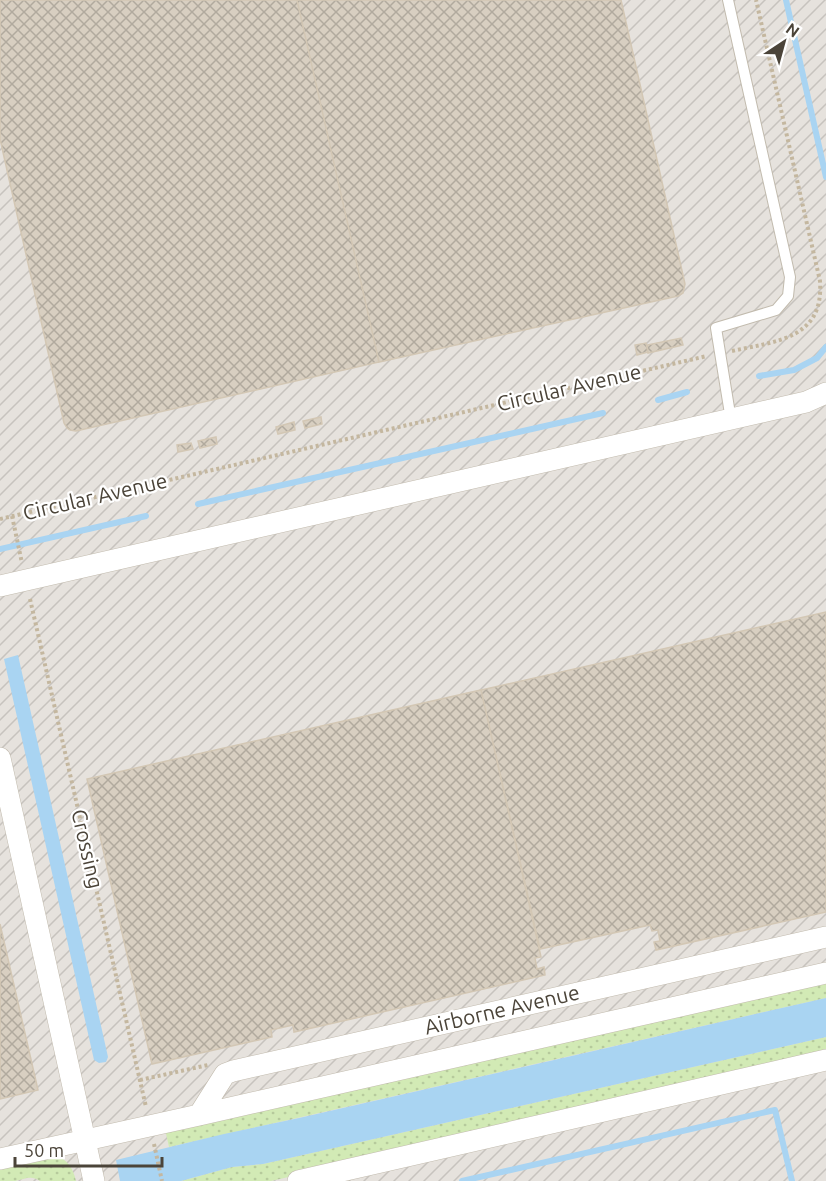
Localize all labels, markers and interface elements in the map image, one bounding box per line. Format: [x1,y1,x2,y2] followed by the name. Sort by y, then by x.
[754,12,814,72] north arrow
[783,19,803,41] text: N
[494,359,643,415] street label: Circular Avenue
[20,468,169,524] street label: Circular Avenue
[67,807,109,891] street label: Crossing
[422,980,582,1039] street label: Airborne Avenue
[15,1130,162,1168] scale bar
[24,1140,64,1160] text: 50 m

